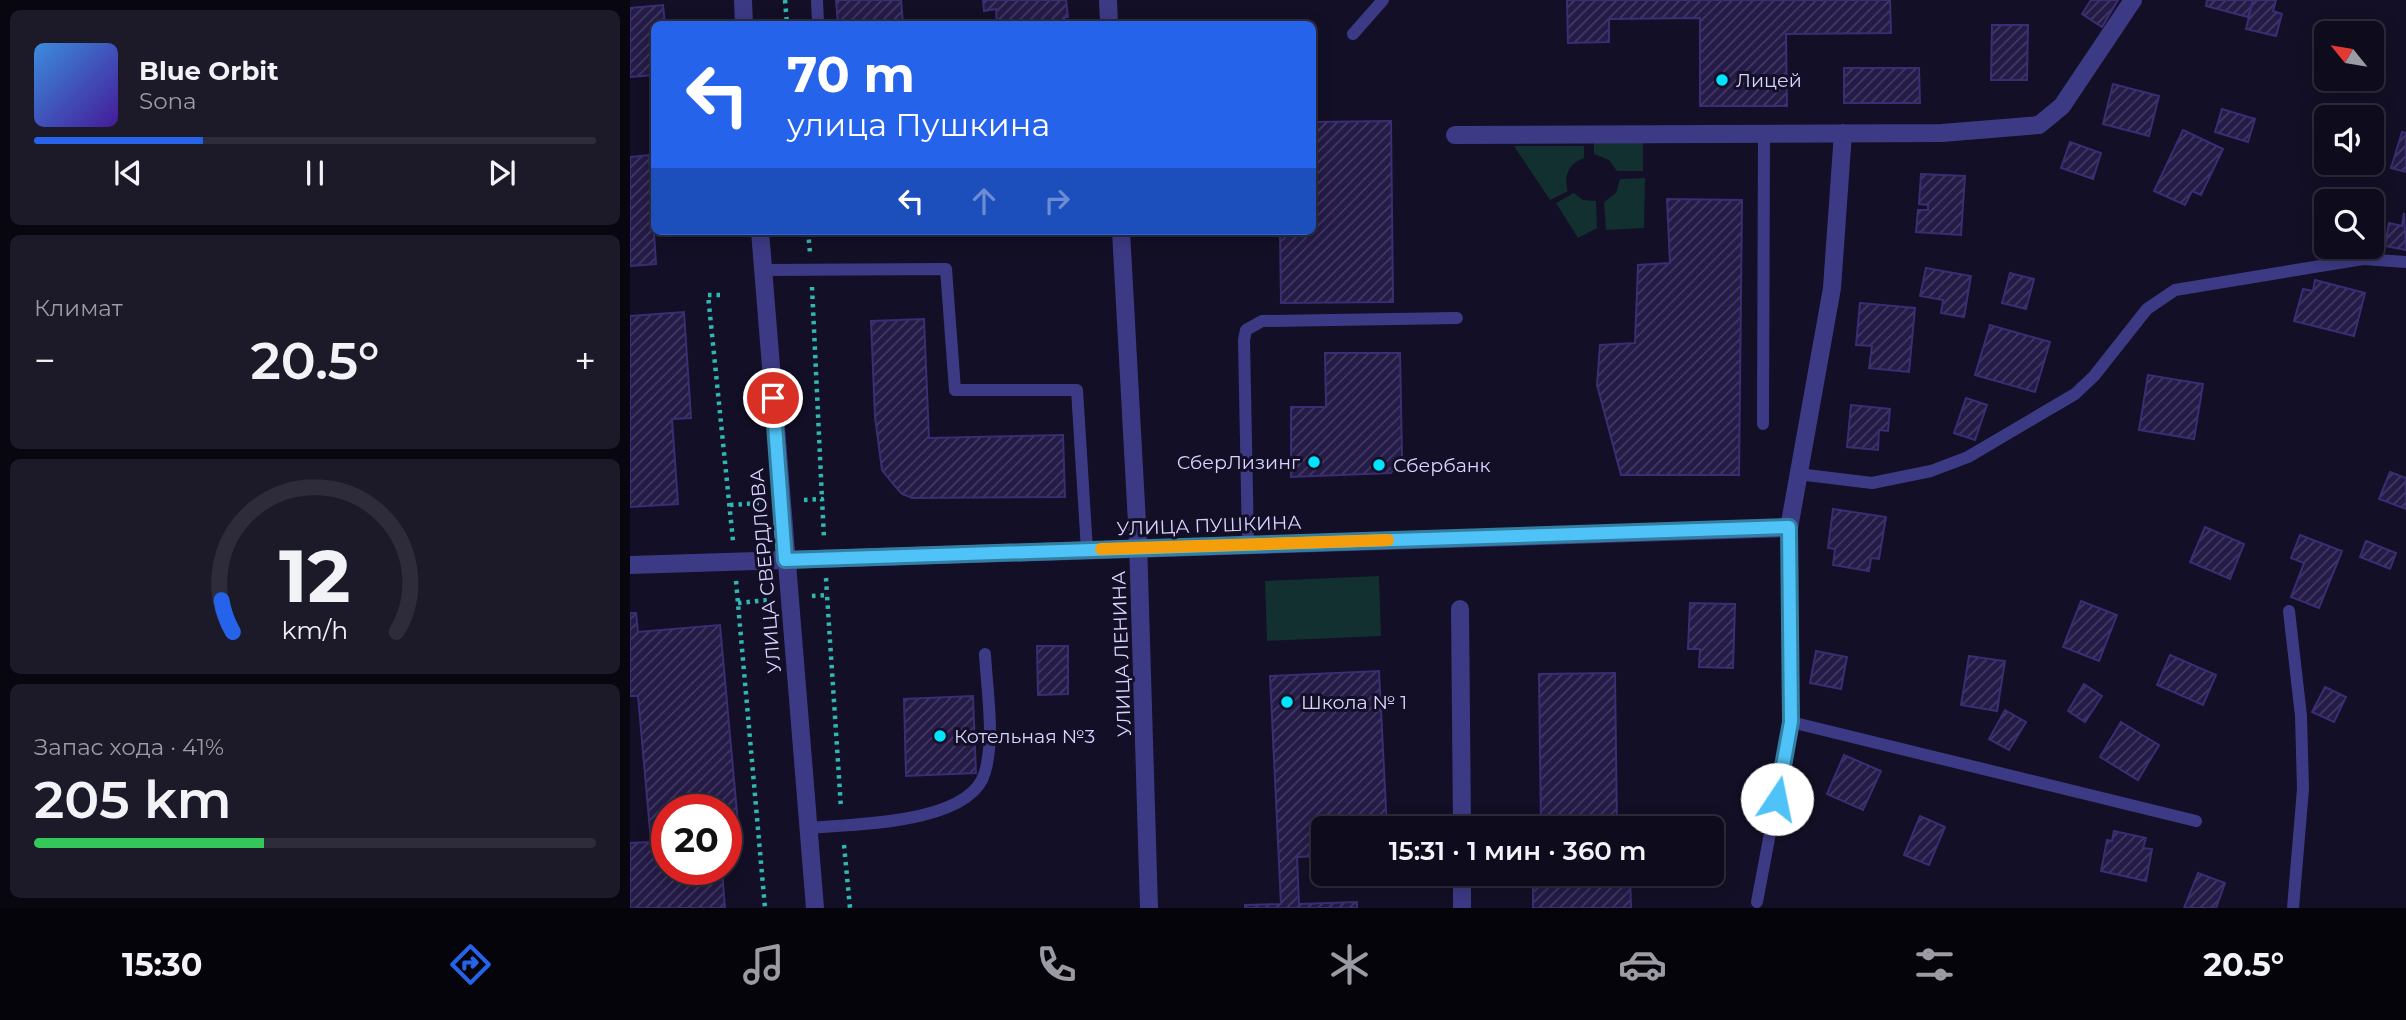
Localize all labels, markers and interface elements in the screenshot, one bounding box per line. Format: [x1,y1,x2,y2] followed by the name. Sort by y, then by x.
[2314,21,2384,91] north arrow
[2314,21,2384,259] map controls
[787,45,915,104] text: 70 m
[672,49,763,140] icon: left
[139,55,278,87] text: Blue Orbit
[1736,69,1802,92] place label: Лицей
[1714,72,1730,88] marker: Лицей
[139,87,197,115] text: Sona
[787,105,1050,144] text: улица Пушкина
[2314,105,2384,175] button: sound
[109,154,147,192] icon: previous
[296,154,334,192] icon: pause
[483,154,521,192] icon: next
[892,182,930,220] icon: left
[965,182,1003,220] icon: ahead
[1038,182,1076,220] icon: right
[2314,189,2384,259] button: search
[34,294,123,322] text: Климат
[251,329,379,392] text: 20.5°
[34,337,56,384] text: −
[574,337,596,384] text: +
[743,368,803,428] pin
[754,379,792,417] icon: arrive
[1177,451,1300,474] place label: СберЛизинг
[1306,454,1322,470] marker: СберЛизинг
[1393,454,1491,477] place label: Сбербанк
[1371,457,1387,473] marker: Сбербанк
[745,468,786,674] street label: УЛИЦА СВЕРДЛОВА
[1116,511,1302,540] street label: УЛИЦА ПУШКИНА
[279,533,351,621] text: 12
[1107,570,1136,737] street label: УЛИЦА ЛЕНИНА
[282,615,348,645] text: km/h
[1301,691,1407,714] place label: Школа № 1
[1279,694,1295,710] marker: Школа № 1
[954,725,1095,748] place label: Котельная №3
[932,728,948,744] marker: Котельная №3
[34,733,224,761] text: Запас хода · 41%
[1740,762,1814,836] position arrow
[34,768,232,831] text: 205 km
[651,794,742,885] speed limit sign: 20
[1389,835,1646,867] text: 15:31 · 1 мин · 360 m
[446,940,495,989] icon: directions
[739,940,788,989] icon: music
[1032,940,1081,989] icon: phone
[1325,940,1374,989] icon: climate
[1618,940,1667,989] icon: car
[1910,940,1959,989] icon: filters
[122,945,203,984] text: 15:30
[2203,945,2284,984] text: 20.5°

